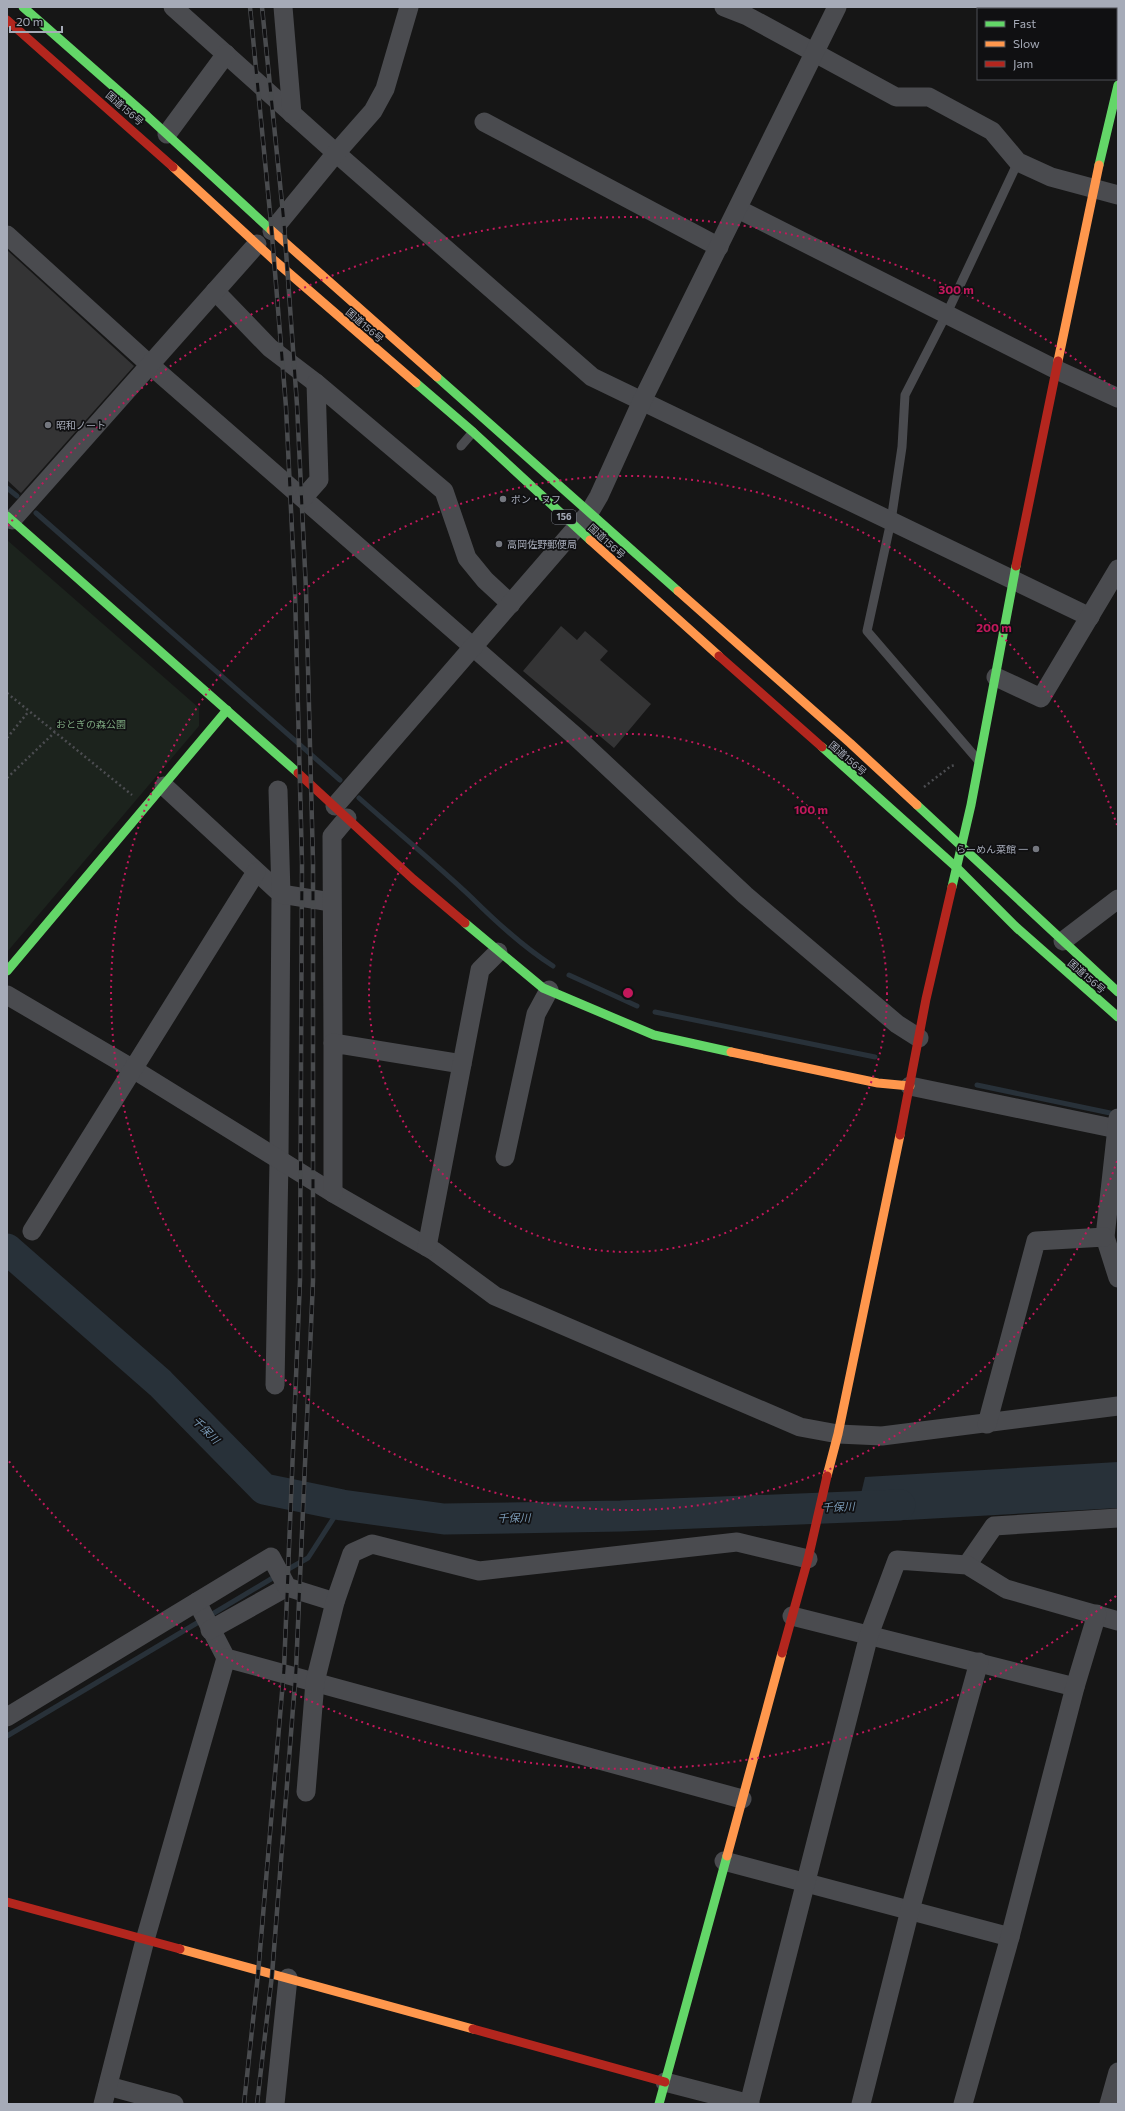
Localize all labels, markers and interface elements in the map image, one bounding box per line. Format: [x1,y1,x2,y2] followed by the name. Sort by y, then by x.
[10,8,62,34] scale bar
[977,8,1117,80] legend
[16,14,43,28] text: 20 m
[1013,16,1036,30] text: Fast
[1013,36,1040,50] text: Slow
[1013,56,1033,71] text: Jam
[104,88,146,128] street label: 国道156号
[938,282,974,296] text: 300 m
[344,305,386,345] street label: 国道156号
[56,419,106,431] place label: 昭和ノート
[43,420,53,430] marker: 昭和ノート
[511,493,561,505] place label: ポン・ヌフ
[498,494,508,504] marker: ポン・ヌフ
[552,510,576,524] road number: 156
[586,521,628,561] street label: 国道156号
[507,538,577,550] place label: 高岡佐野郵便局
[494,539,504,549] marker: 高岡佐野郵便局
[976,620,1012,634] text: 200 m
[56,718,126,730] park label: おとぎの森公園
[827,738,869,778] street label: 国道156号
[794,802,828,816] text: 100 m
[956,843,1028,855] place label: らーめん菜館 一
[1031,844,1041,854] marker: らーめん菜館 一
[1066,956,1108,996] street label: 国道156号
[621,986,635,1000] centre of rings
[190,1413,223,1447] water label: 千保川
[821,1499,856,1514] water label: 千保川
[497,1511,532,1524] water label: 千保川

